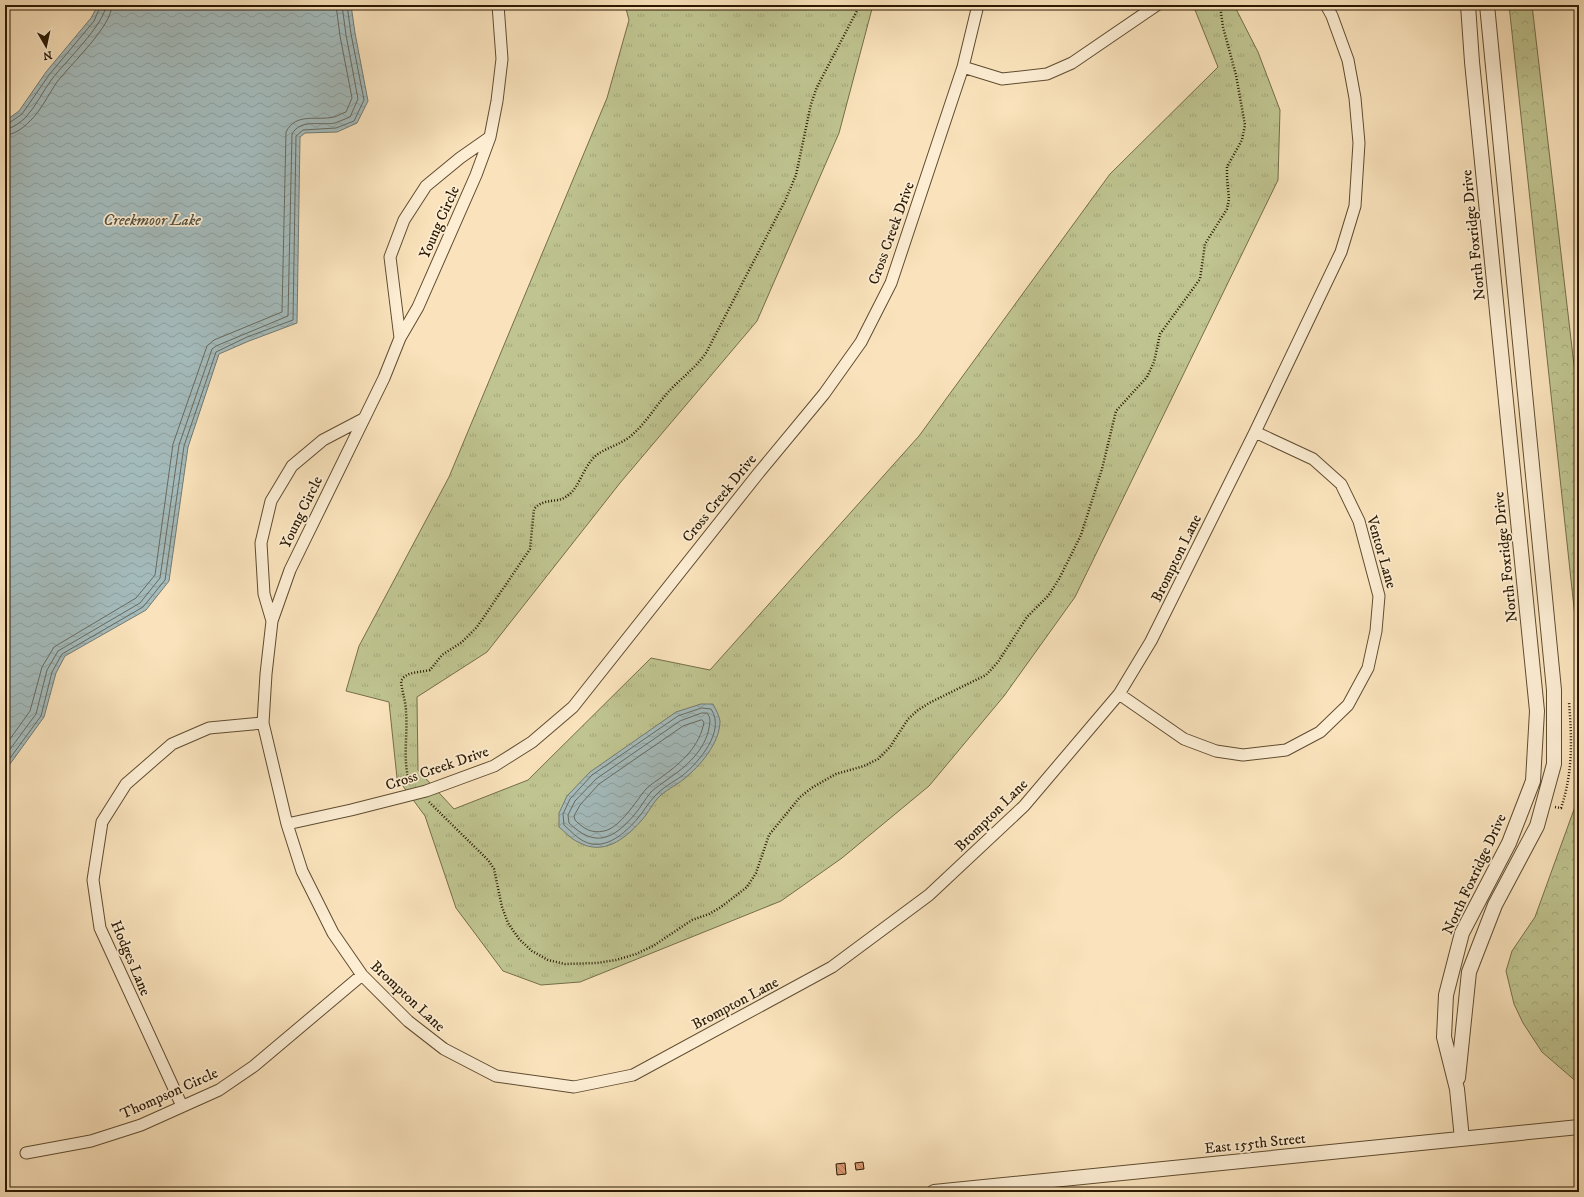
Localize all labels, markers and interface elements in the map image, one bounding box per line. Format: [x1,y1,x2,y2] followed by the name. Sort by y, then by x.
[26,26,66,66] north arrow
[42,47,53,63] text: N
[1457,169,1490,301] street label: North Foxridge Drive
[864,179,919,287] street label: Cross Creek Drive
[415,183,464,262] street label: Young Circle
[103,210,201,230] water label: Creekmoor Lake
[678,450,761,546] street label: Cross Creek Drive
[276,473,327,551] street label: Young Circle
[1489,491,1522,623] street label: North Foxridge Drive
[1147,511,1206,605] street label: Brompton Lane
[1362,513,1401,591] street label: Ventor Lane
[383,742,491,795] street label: Cross Creek Drive
[951,775,1032,856] street label: Brompton Lane
[1438,811,1511,938] street label: North Foxridge Drive
[106,918,155,999] street label: Hodges Lane
[366,957,449,1036] street label: Brompton Lane
[689,973,782,1034] street label: Brompton Lane
[117,1063,221,1124] street label: Thompson Circle
[1203,1129,1307,1158] street label: East 155th Street

